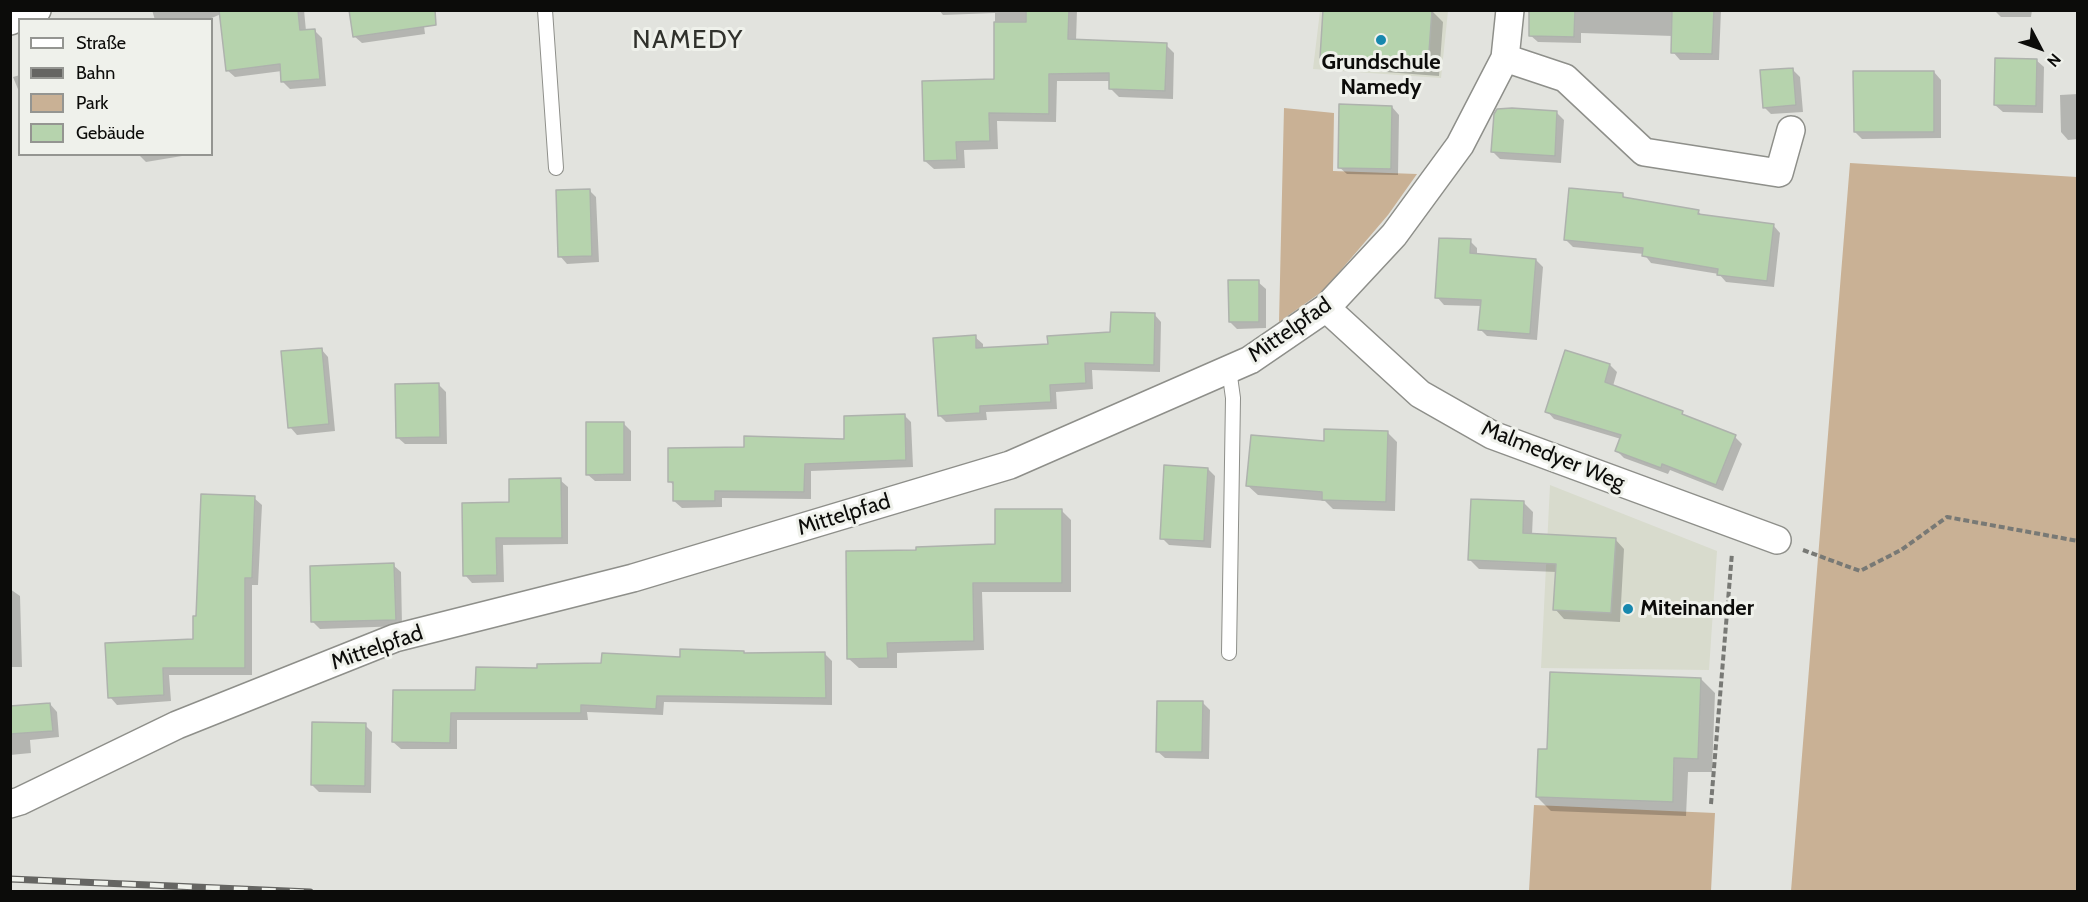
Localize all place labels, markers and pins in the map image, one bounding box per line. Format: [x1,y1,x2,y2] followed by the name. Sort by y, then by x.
[1374,33,1388,47] marker: Grundschule Namedy
[1321,50,1441,101] place label: Grundschule Namedy
[1640,596,1754,622] place label: Miteinander
[1621,602,1635,616] marker: Miteinander

